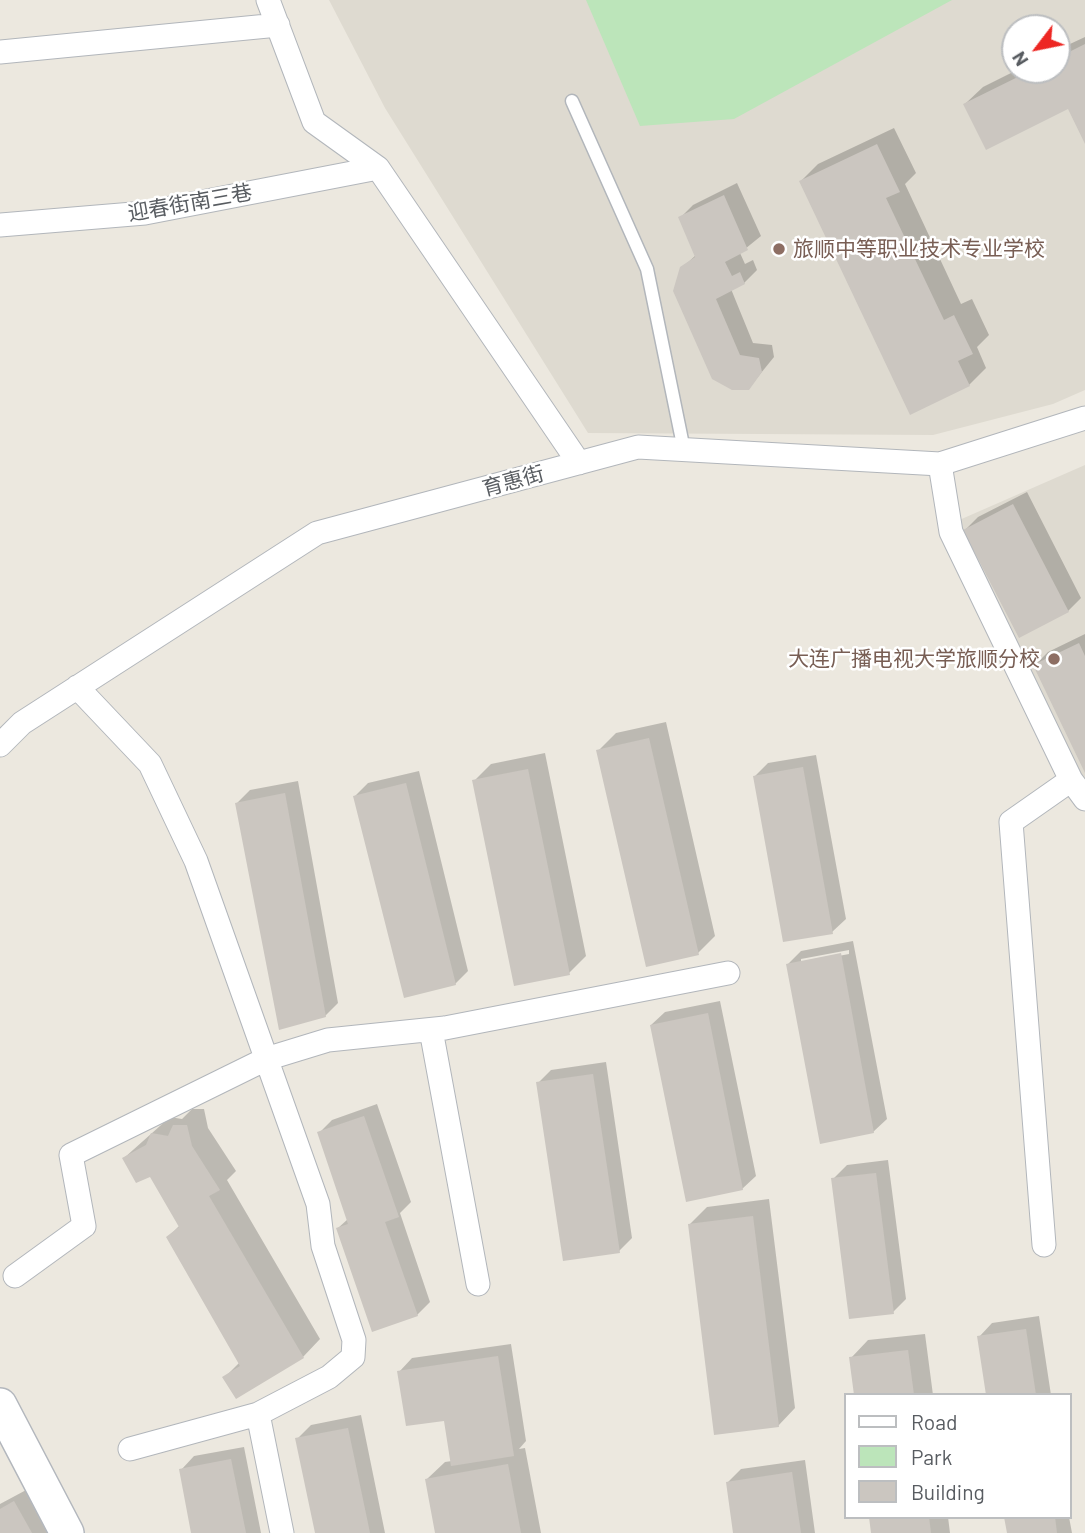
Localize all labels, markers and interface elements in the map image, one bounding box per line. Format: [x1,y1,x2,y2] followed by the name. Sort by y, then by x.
[1001,14,1071,84] north arrow
[1006,48,1033,71] text: N
[126,180,254,226] street label: 迎春街南三巷
[793,236,1045,262] place label: 旅顺中等职业技术专业学校
[771,241,787,257] marker: 旅顺中等职业技术专业学校
[479,461,547,501] street label: 育惠街
[788,646,1040,672] place label: 大连广播电视大学旅顺分校
[1046,651,1062,667] marker: 大连广播电视大学旅顺分校
[844,1393,1071,1519] legend
[911,1409,957,1434] text: Road
[911,1444,952,1469] text: Park
[911,1479,985,1504] text: Building

